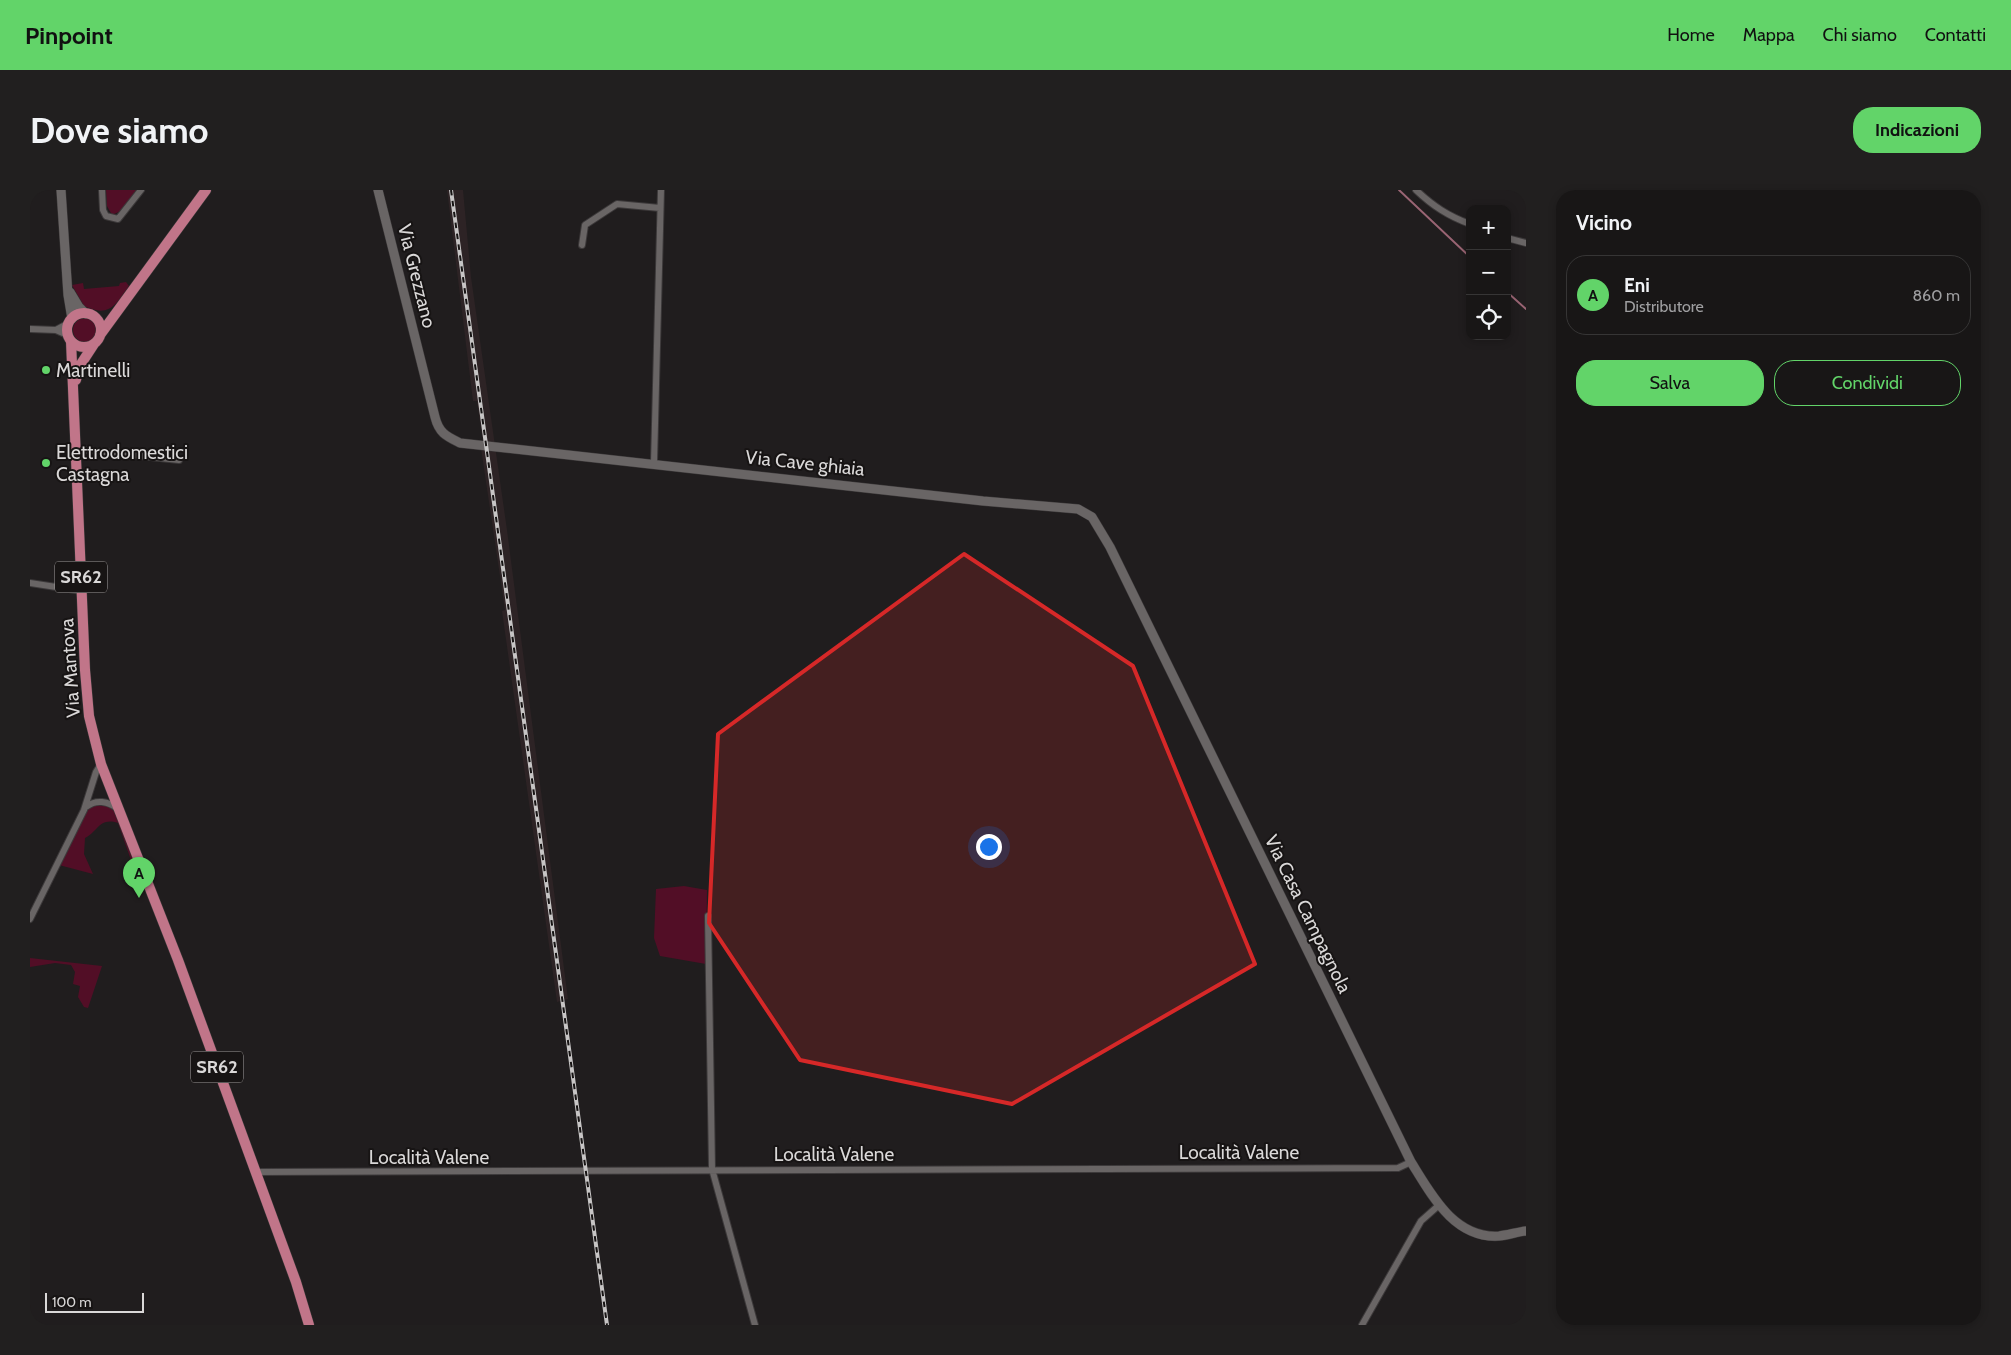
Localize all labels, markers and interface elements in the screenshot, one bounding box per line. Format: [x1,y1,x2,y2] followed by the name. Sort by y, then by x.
[25,21,113,50] text: Pinpoint
[1667,24,1715,46] text: Home
[1743,24,1795,46] text: Mappa
[1823,24,1897,46] text: Chi siamo
[1925,24,1986,46] text: Contatti
[1853,107,1981,153] button: Indicazioni
[30,109,209,152] text: Dove siamo
[1466,205,1511,340] map controls
[1466,205,1511,250] button: +
[1576,210,1632,235] text: Vicino
[393,222,441,330] street label: Via Grezzano
[1466,250,1511,295] button: −
[1624,274,1650,297] text: Eni
[1588,286,1598,305] text: A
[1912,286,1960,305] text: 860 m
[1466,295,1511,340] button: locate
[1624,297,1704,316] text: Distributore
[56,359,130,382] place label: Martinelli
[1576,360,1764,406] button: Salva
[1774,360,1961,406] button: Condividi
[40,364,52,376] marker: Martinelli
[56,441,188,486] place label: Elettrodomestici Castagna
[744,445,866,481] street label: Via Cave ghiaia
[40,457,52,469] marker: Elettrodomestici Castagna
[55,562,107,592] road number: SR62
[55,617,85,719] street label: Via Mantova
[1260,831,1356,997] street label: Via Casa Campagnola
[976,834,1002,860] your location
[123,857,155,898] pin: A
[191,1052,243,1082] road number: SR62
[1179,1141,1299,1164] street label: Località Valene
[774,1143,894,1166] street label: Località Valene
[369,1146,489,1169] street label: Località Valene
[45,1290,144,1313] scale bar
[52,1293,92,1311] text: 100 m

